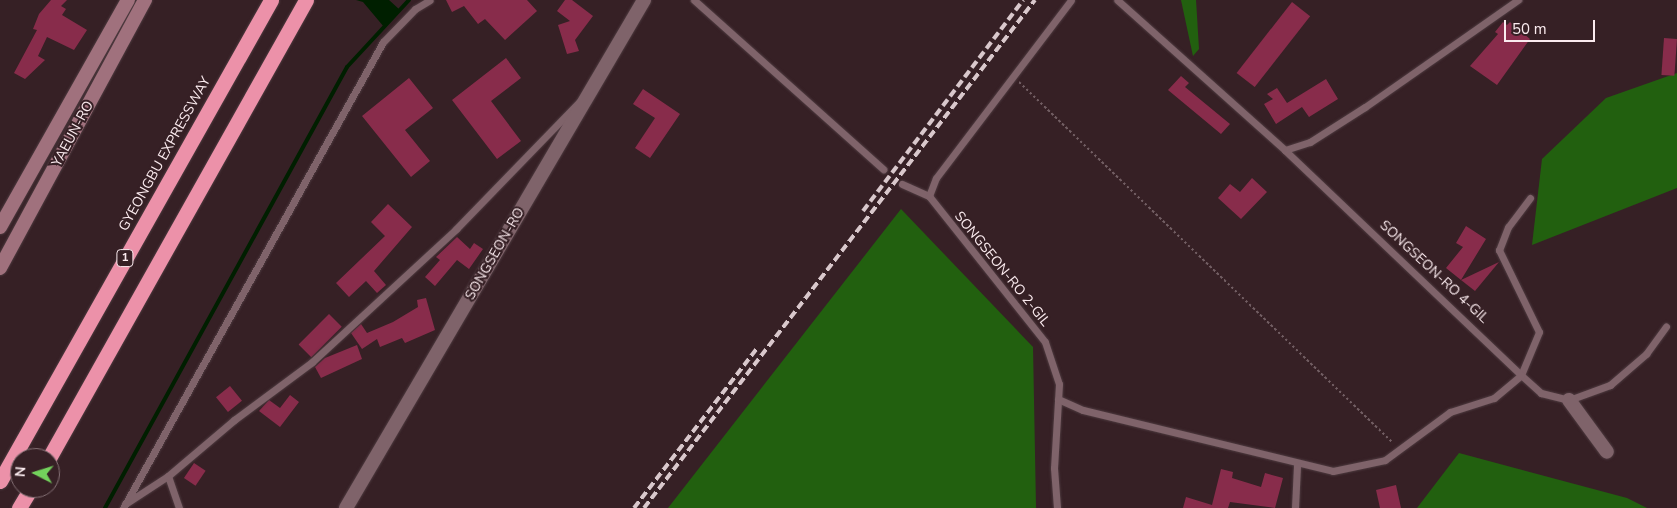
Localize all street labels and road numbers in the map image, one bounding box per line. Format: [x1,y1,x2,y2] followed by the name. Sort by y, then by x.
[115,74,215,234] street label: GYEONGBU EXPRESSWAY
[49,98,97,170] street label: YAEUN-RO
[462,205,528,303] street label: SONGSEON-RO
[950,208,1054,330] street label: SONGSEON-RO 2-GIL
[1376,217,1492,327] street label: SONGSEON-RO 4-GIL
[116,248,134,268] road number: 1

